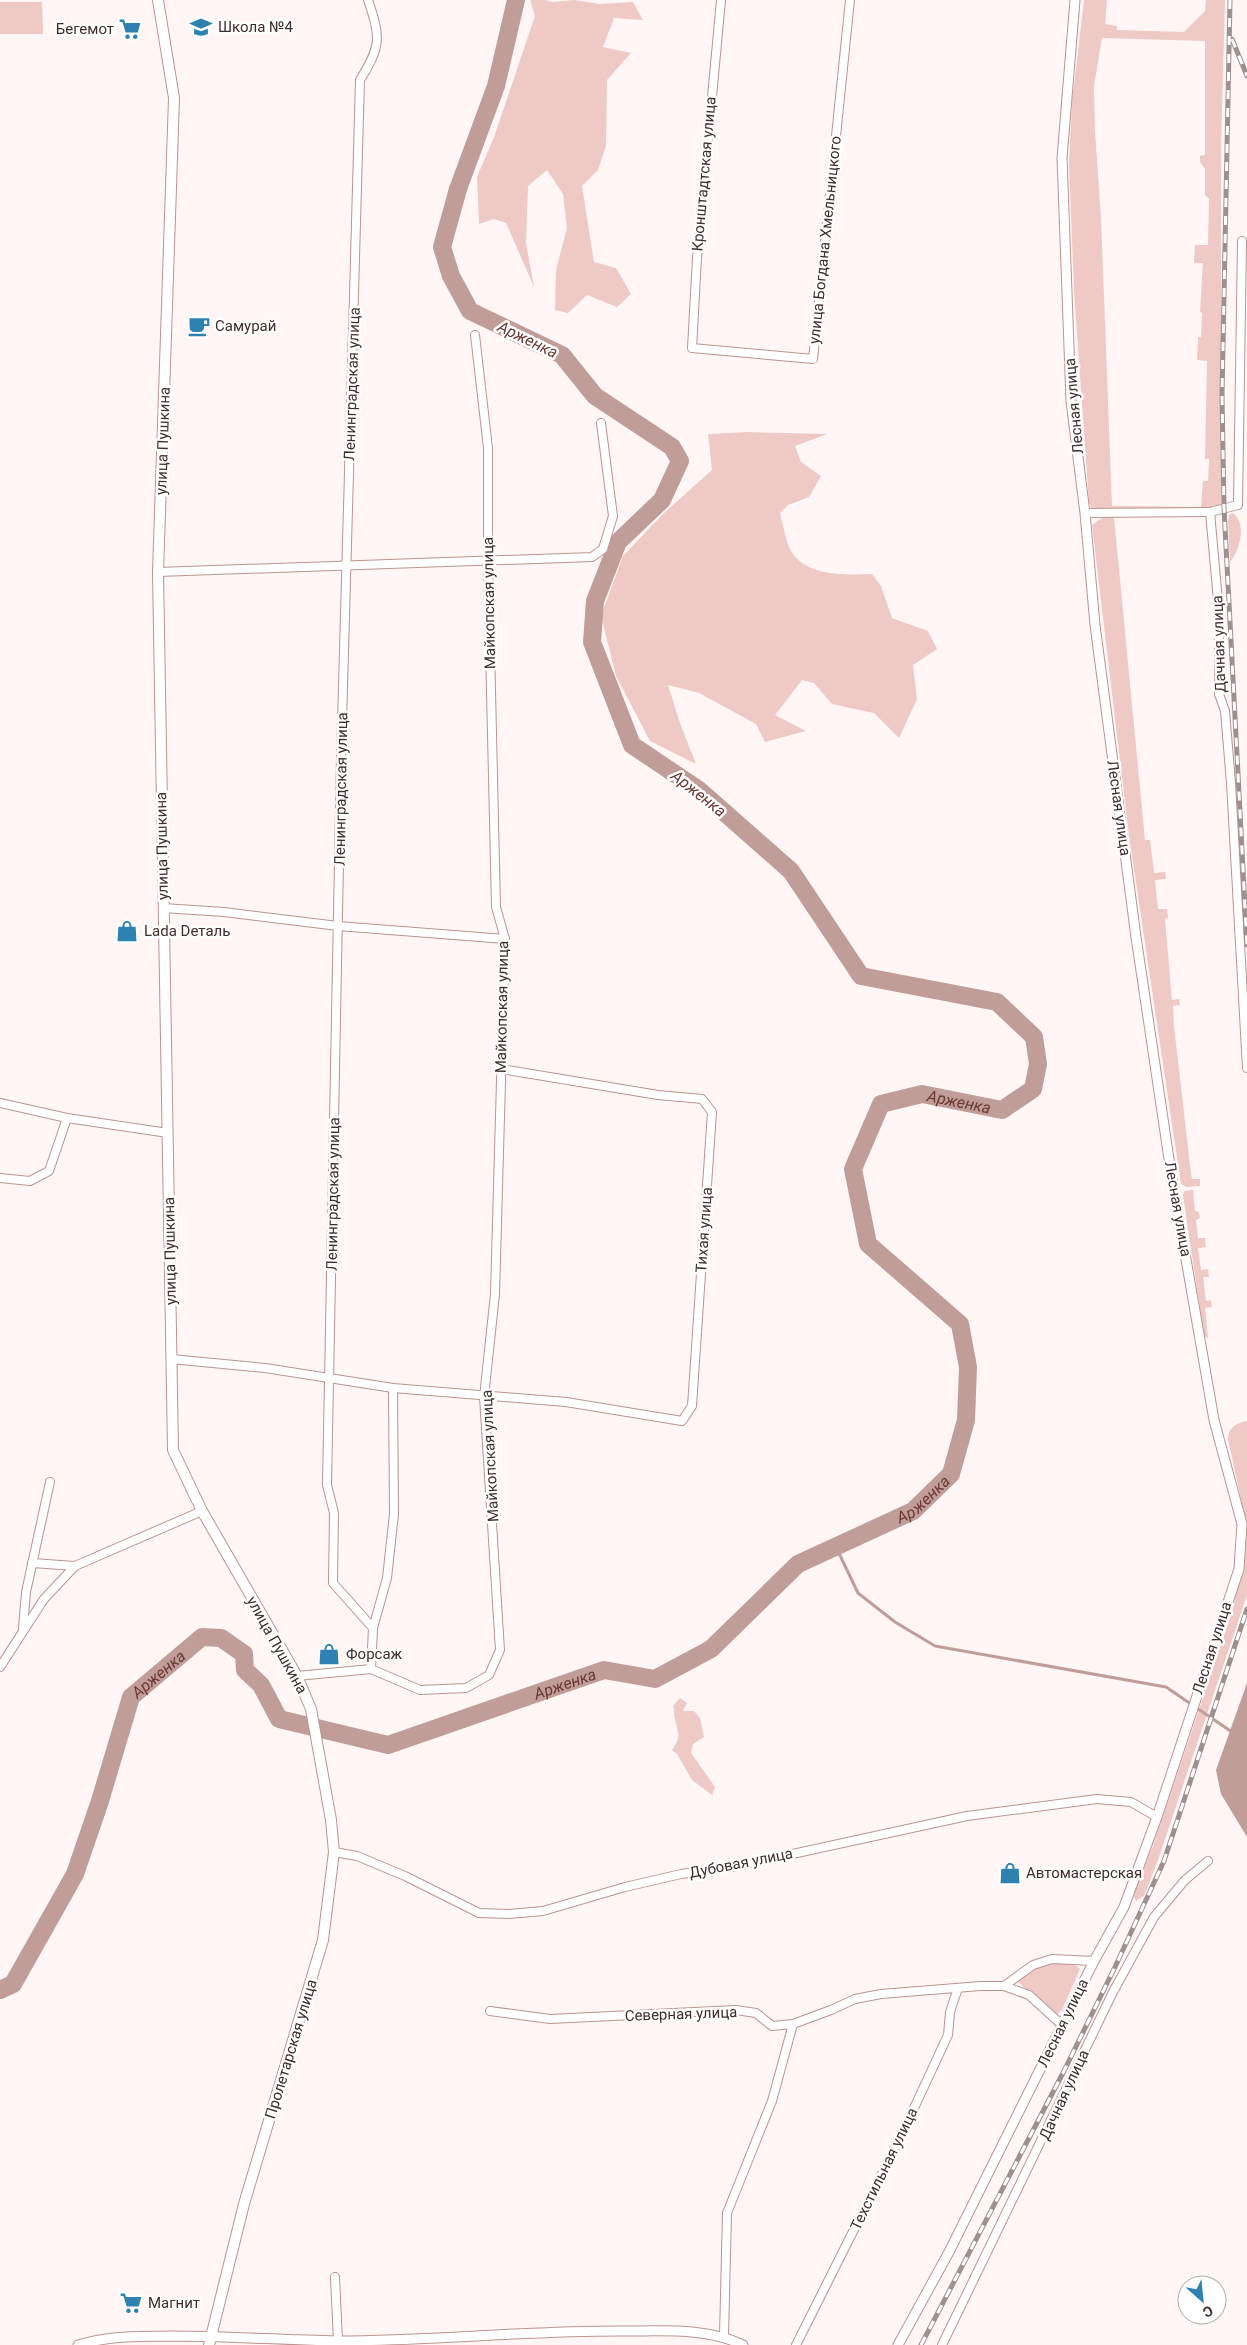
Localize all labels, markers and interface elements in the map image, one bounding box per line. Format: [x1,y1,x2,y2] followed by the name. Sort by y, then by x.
[188,14,214,40] school or university icon: Школа №4
[117,16,143,42] supermarket icon: Бегемот
[218,18,293,36] place label: Школа №4
[56,20,114,38] place label: Бегемот
[688,96,720,252] street label: Кронштадтская улица
[805,135,845,345] street label: улица Богдана Хмельницкого
[340,307,364,461] street label: Ленинградская улица
[186,313,212,339] cafe icon: Самурай
[494,316,561,362] water label: Арженка
[215,317,276,335] place label: Самурай
[1061,357,1087,455] street label: Лесная улица
[152,387,174,495] street label: улица Пушкина
[479,537,499,669] street label: Майкопская улица
[1208,595,1230,693] street label: Дачная улица
[331,712,351,866] street label: Ленинградская улица
[1103,759,1135,857] street label: Лесная улица
[667,765,730,821] water label: Арженка
[152,792,172,900] street label: улица Пушкина
[114,918,140,944] shop icon: Lada Dеталь
[144,922,230,940] place label: Lada Dеталь
[492,941,512,1073] street label: Майкопская улица
[924,1086,992,1118] water label: Арженка
[323,1117,343,1271] street label: Ленинградская улица
[1161,1160,1195,1258] street label: Лесная улица
[692,1187,716,1273] street label: Тихая улица
[160,1197,180,1305] street label: улица Пушкина
[478,1389,502,1523] street label: Майкопская улица
[893,1472,954,1528] water label: Арженка
[243,1593,311,1697] street label: улица Пушкина
[1189,1599,1235,1697] street label: Лесная улица
[316,1641,342,1667] shop icon: Форсаж
[346,1645,403,1663] place label: Форсаж
[127,1646,189,1703] water label: Арженка
[531,1665,599,1704] water label: Арженка
[688,1844,794,1882] street label: Дубовая улица
[997,1860,1023,1886] shop icon: Автомастерская
[1026,1864,1142,1882] place label: Автомастерская
[1034,1976,1092,2070] street label: Лесная улица
[261,1977,321,2121] street label: Пролетарская улица
[624,2003,738,2025] street label: Северная улица
[1035,2047,1093,2143] street label: Дачная улица
[847,2105,921,2233] street label: Техстильная улица
[1177,2275,1227,2325] north arrow
[118,2290,144,2316] supermarket icon: Магнит
[148,2294,200,2312] place label: Магнит
[1200,2302,1216,2321] text: С

